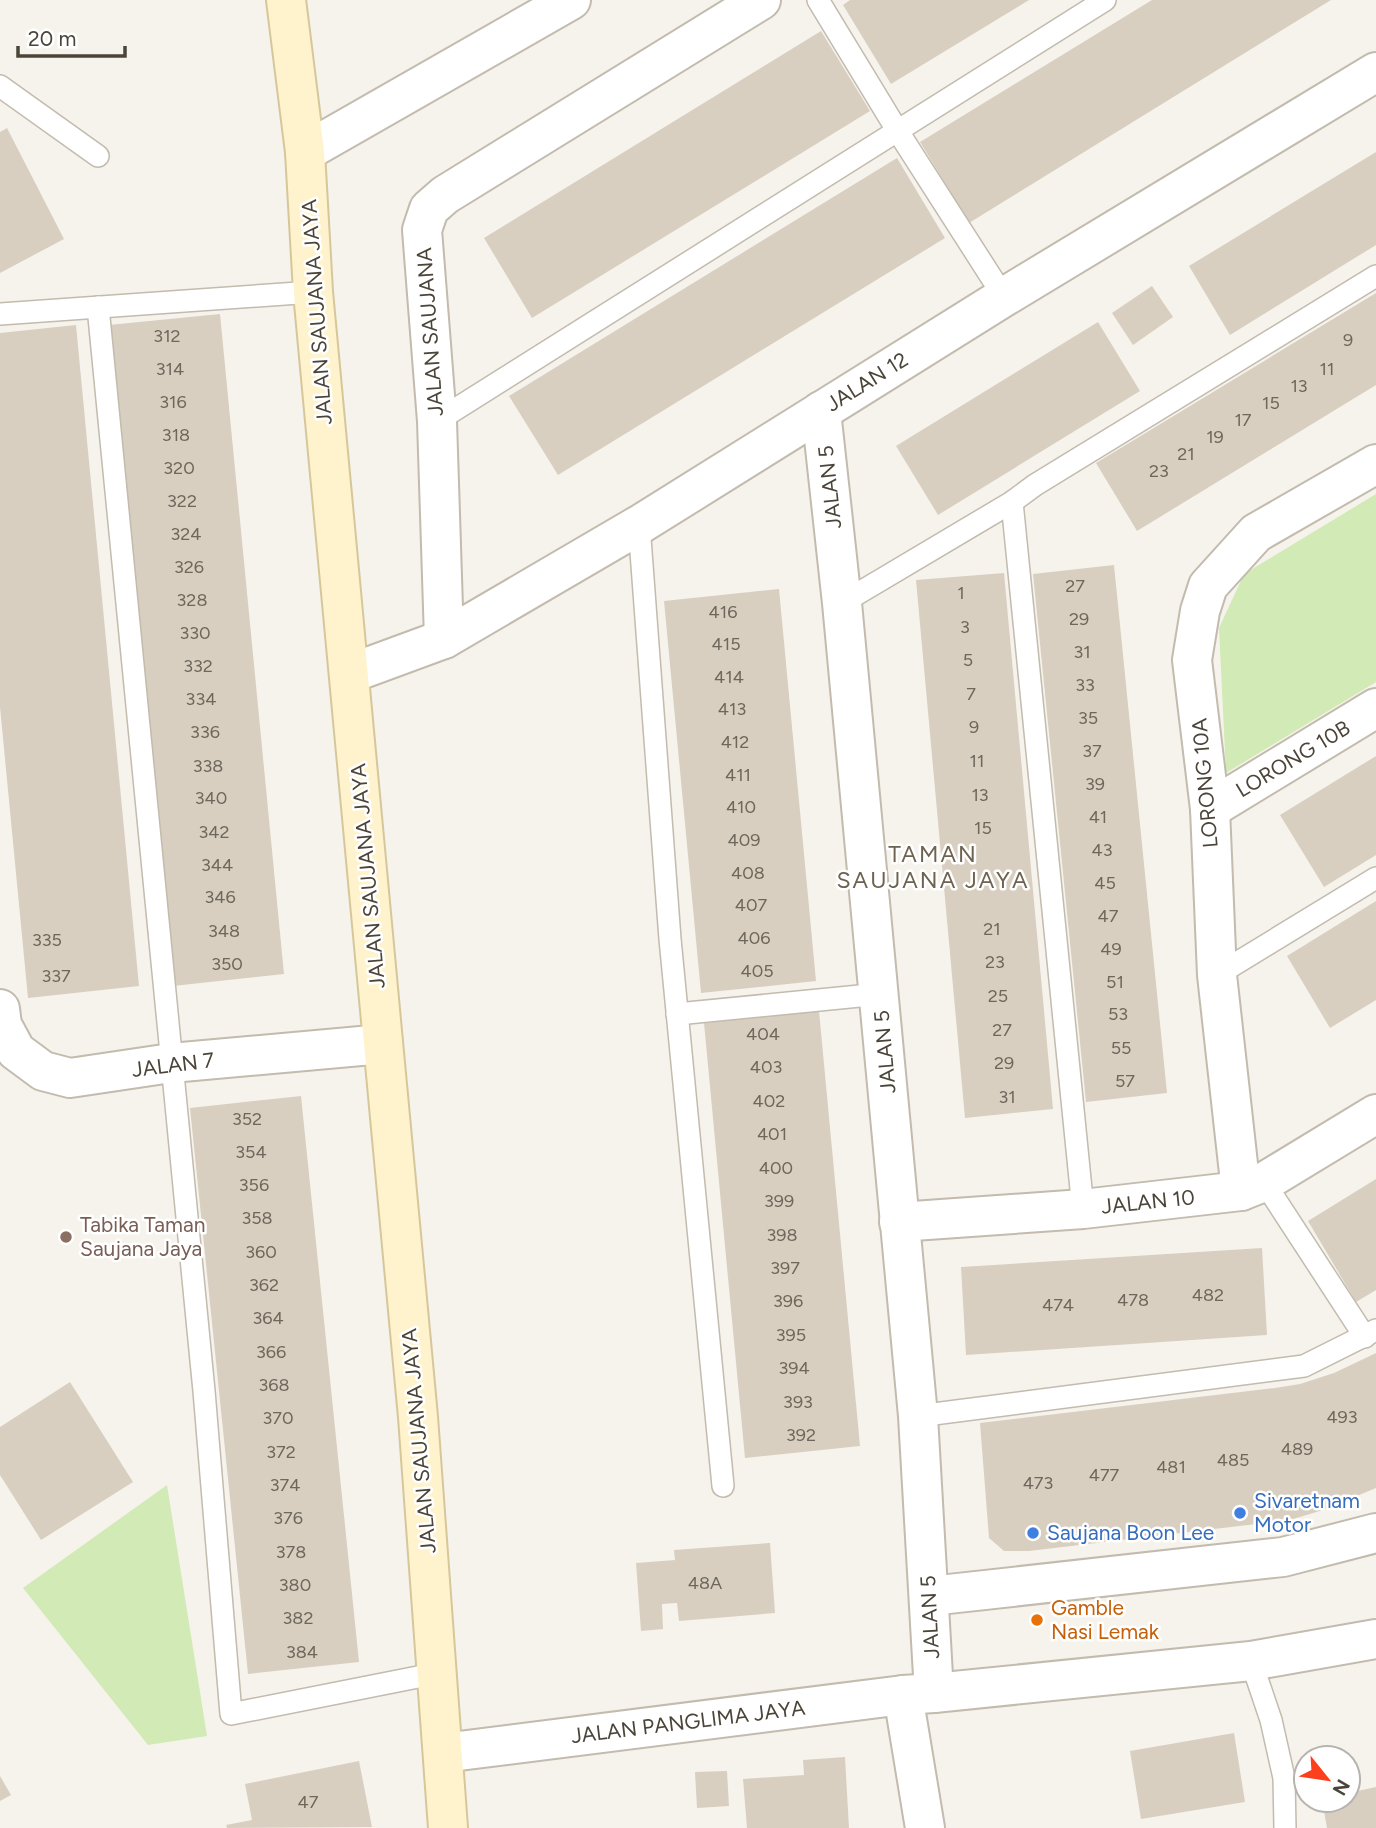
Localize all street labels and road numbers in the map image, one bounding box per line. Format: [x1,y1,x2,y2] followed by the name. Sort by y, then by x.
[296,198,337,426] street label: JALAN SAUJANA JAYA
[411,247,448,417] street label: JALAN SAUJANA
[821,347,912,417] street label: JALAN 12
[813,444,846,530] street label: JALAN 5
[1231,715,1354,802] street label: LORONG 10B
[1186,717,1223,849] street label: LORONG 10A
[345,762,390,990] street label: JALAN SAUJANA JAYA
[868,1009,901,1095] street label: JALAN 5
[130,1047,216,1082] street label: JALAN 7
[1100,1184,1196,1219] street label: JALAN 10
[396,1327,441,1555] street label: JALAN SAUJANA JAYA
[915,1575,944,1659] street label: JALAN 5
[569,1695,806,1748] street label: JALAN PANGLIMA JAYA

